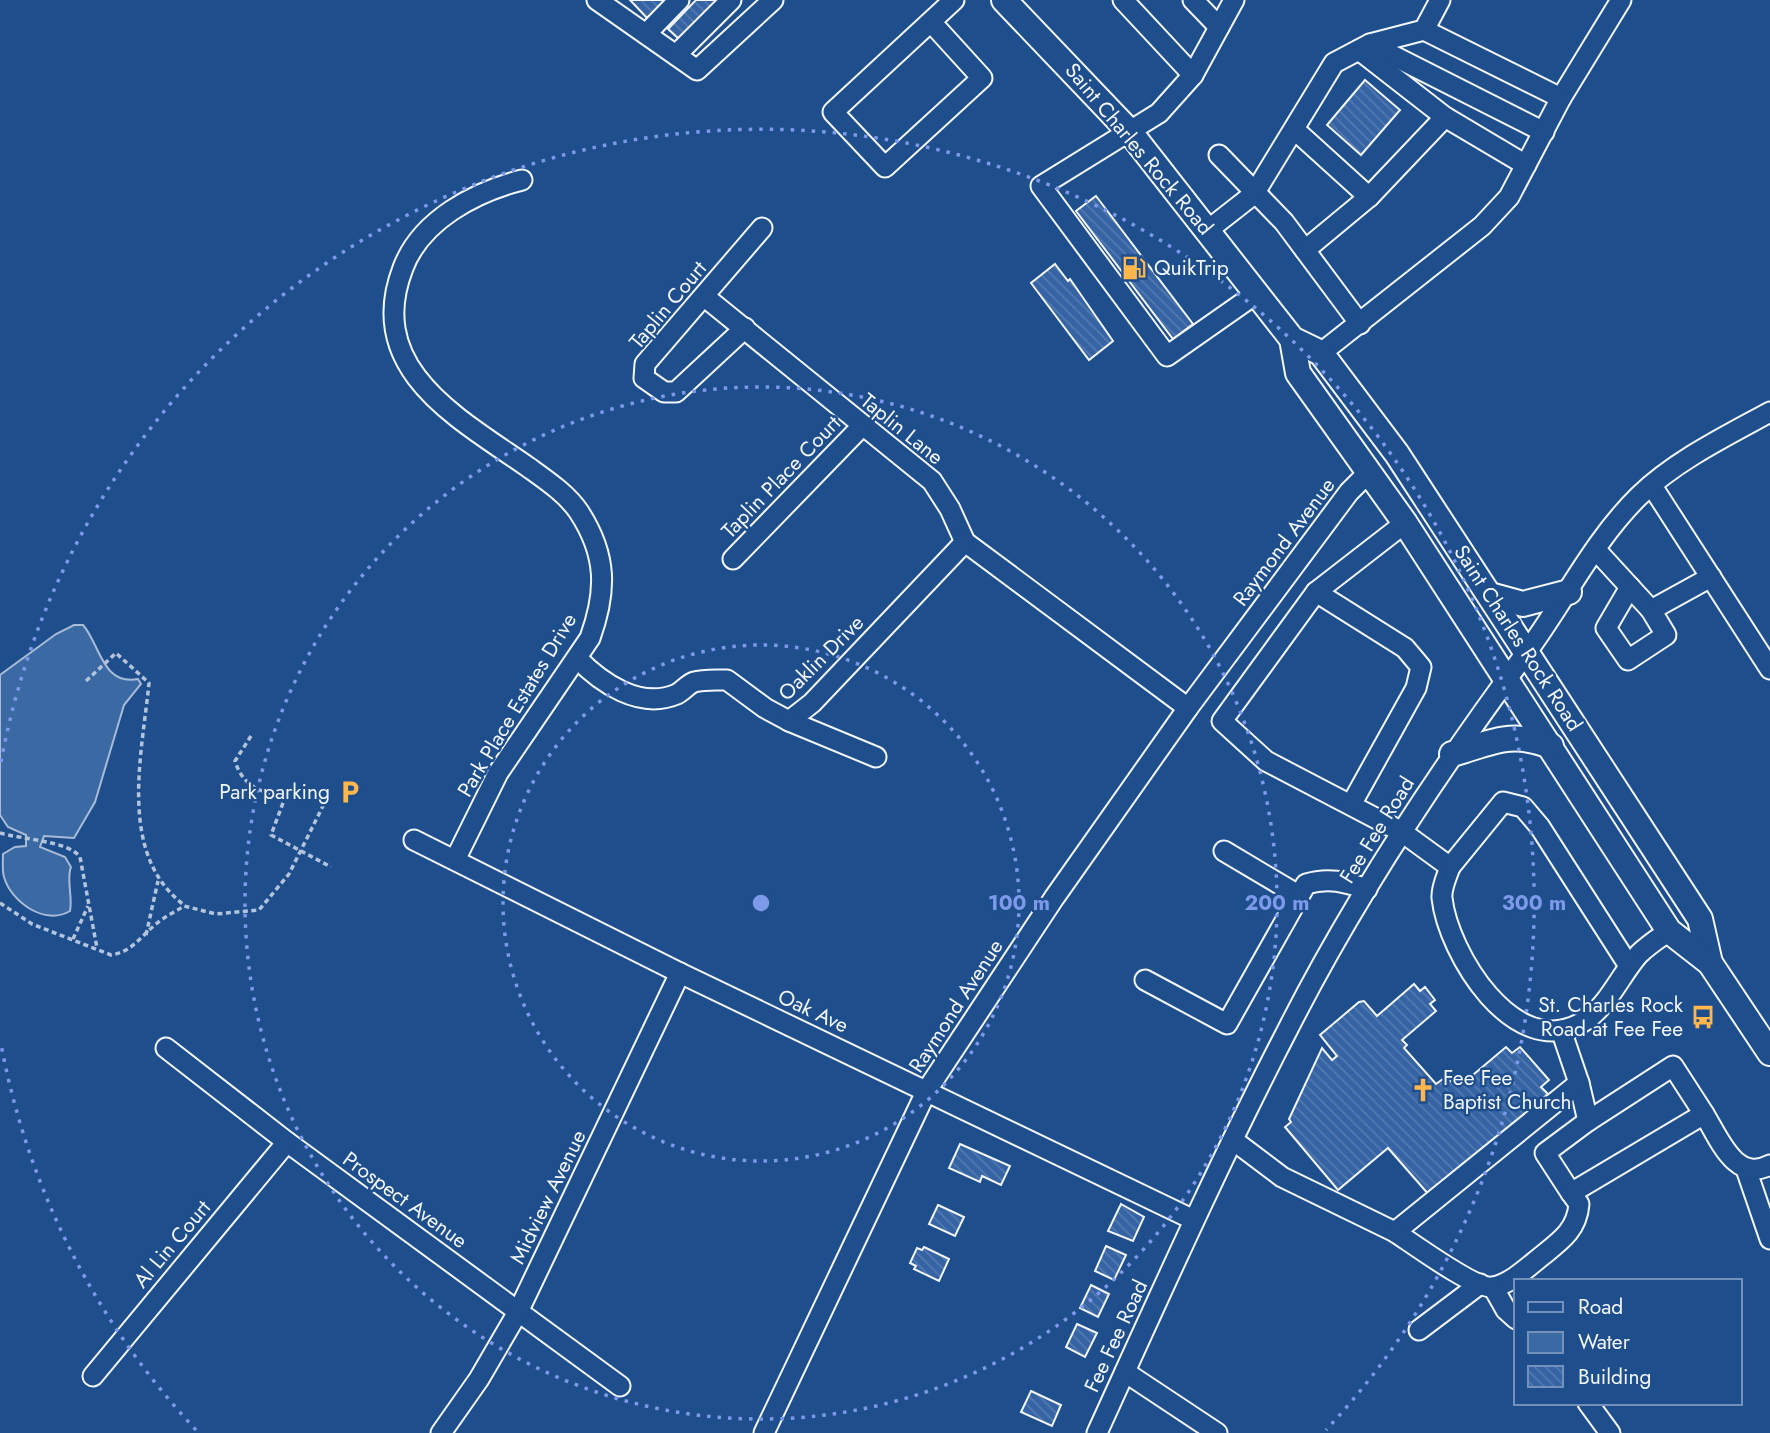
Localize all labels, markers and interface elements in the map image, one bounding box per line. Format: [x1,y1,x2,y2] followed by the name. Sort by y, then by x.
[1058,56,1220,242] street label: Saint Charles Rock Road
[1154,253,1229,283] place label: QuikTrip
[1120,254,1148,282] fuel station icon: QuikTrip
[622,255,714,355] street label: Taplin Court
[854,386,950,472] street label: Taplin Lane
[715,409,847,545] street label: Taplin Place Court
[1226,472,1342,612] street label: Raymond Avenue
[1446,539,1590,737] street label: Saint Charles Rock Road
[450,607,584,803] street label: Park Place Estates Drive
[771,608,871,708] street label: Oaklin Drive
[1332,771,1422,889] street label: Fee Fee Road
[219,777,330,807] place label: Park parking
[336,778,364,806] parking icon: Park parking
[988,888,1050,918] text: 100 m
[1244,888,1310,918] text: 200 m
[1502,888,1566,918] text: 300 m
[749,891,773,915] centre of rings
[902,933,1010,1079] street label: Raymond Avenue
[773,982,853,1040] street label: Oak Ave
[1538,990,1684,1044] place label: St. Charles Rock Road at Fee Fee
[1689,1003,1717,1031] bus stop icon: St. Charles Rock Road at Fee Fee
[1443,1063,1571,1117] place label: Fee Fee Baptist Church
[1409,1076,1437,1104] church icon: Fee Fee Baptist Church
[503,1125,593,1269] street label: Midview Avenue
[337,1145,474,1256] street label: Prospect Avenue
[126,1194,218,1294] street label: Al Lin Court
[1077,1275,1155,1397] street label: Fee Fee Road
[1514,1279,1742,1405] legend
[1578,1292,1623,1322] text: Road
[1578,1327,1631,1357] text: Water
[1578,1362,1651,1392] text: Building

